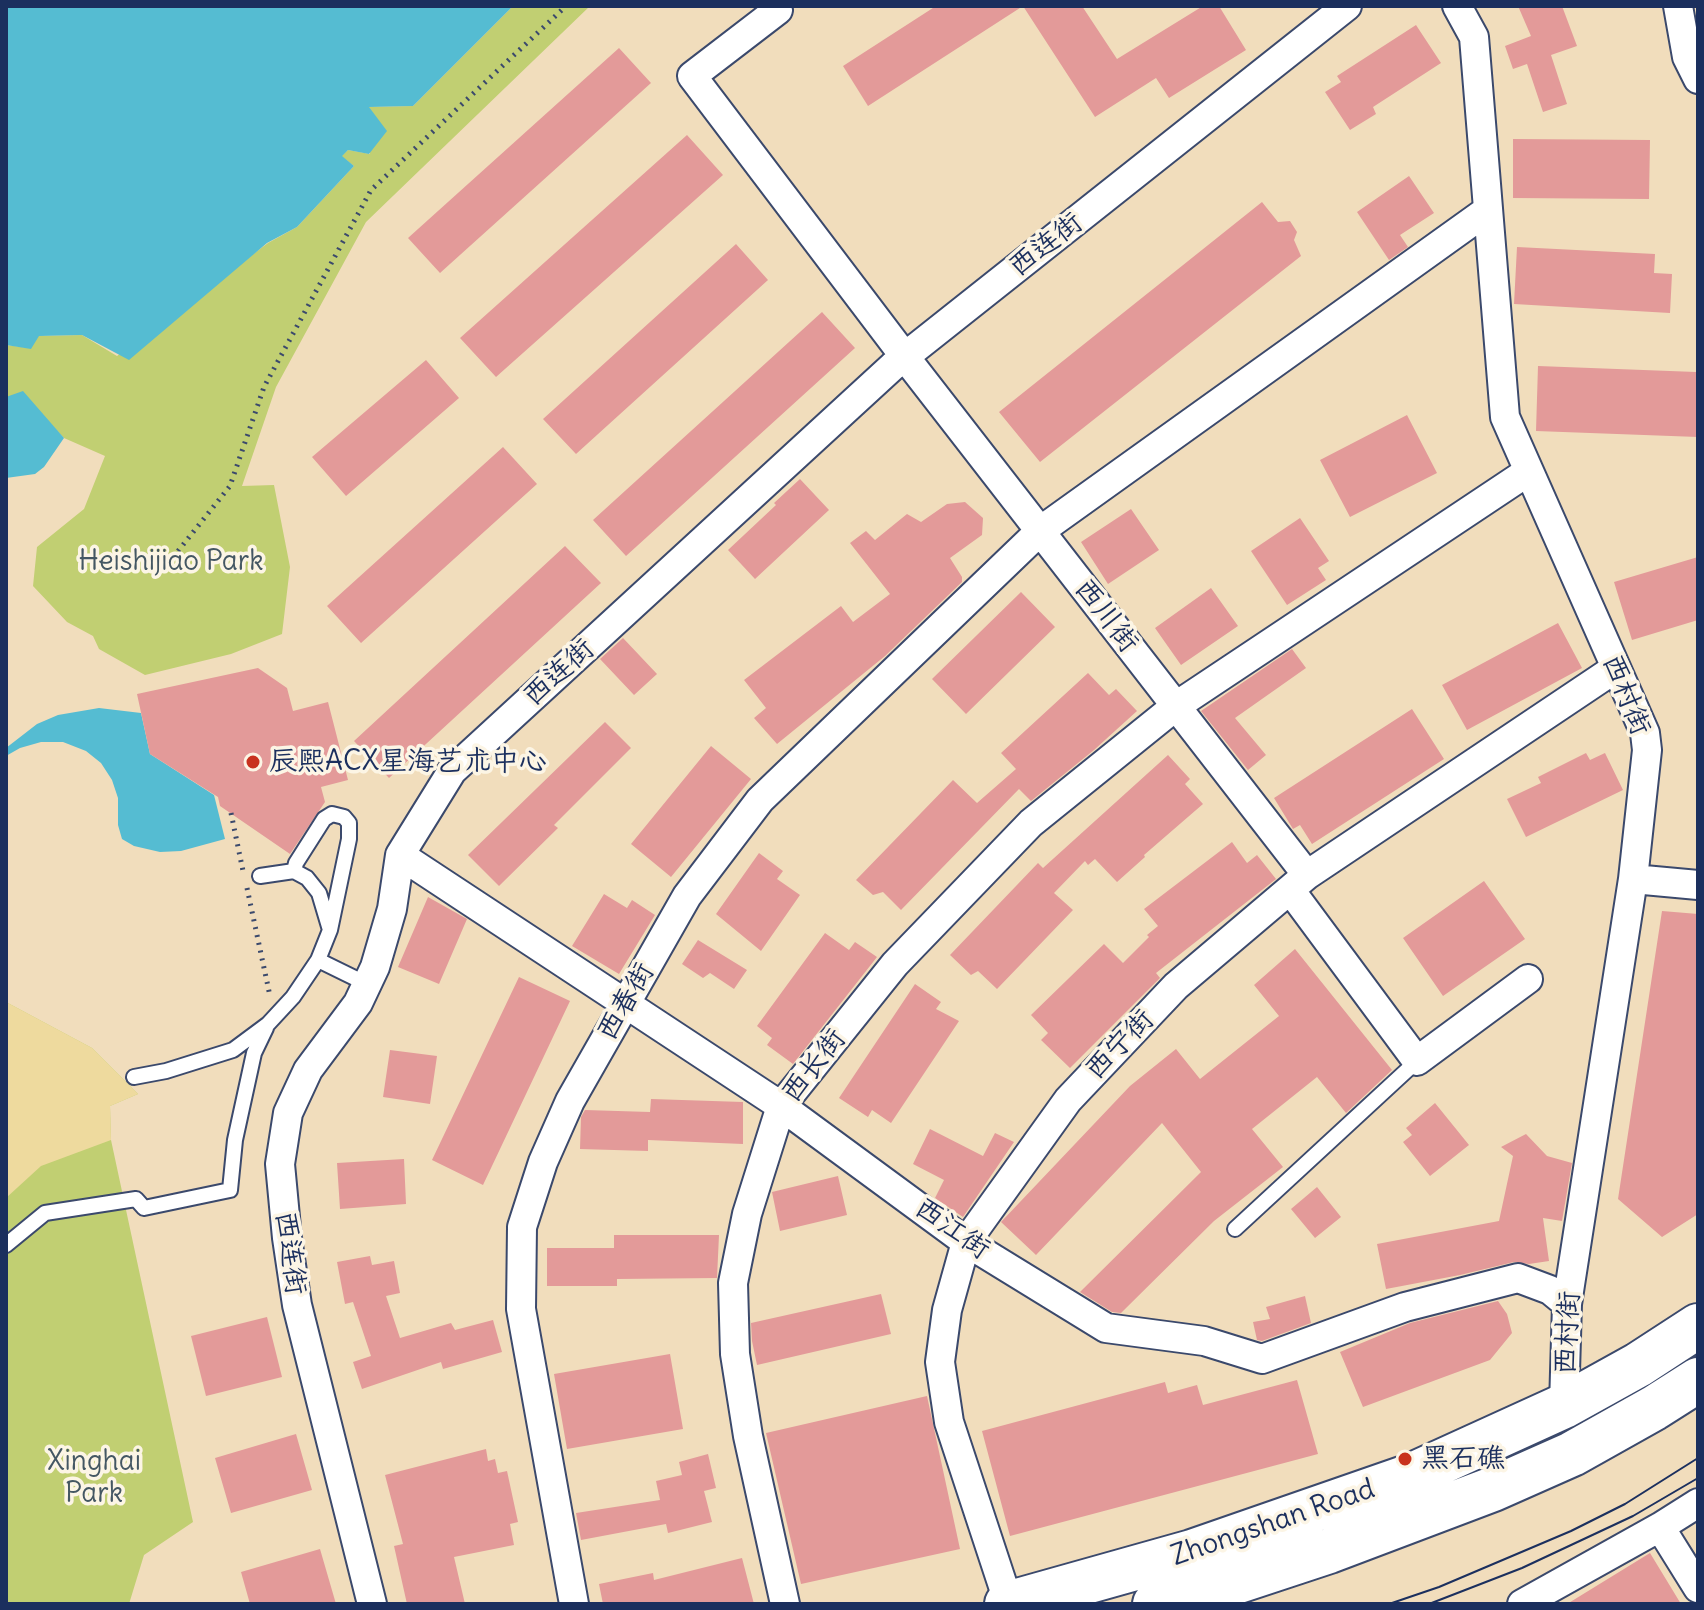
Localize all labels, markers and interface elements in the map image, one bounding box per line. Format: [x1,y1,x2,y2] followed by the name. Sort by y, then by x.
[1003,206,1089,284] street label: 西连街
[78,545,264,579] park label: Heishijiao Park
[1067,573,1145,659] street label: 西川街
[517,632,601,714] street label: 西连街
[1595,650,1657,740] street label: 西村街
[269,745,547,779] place label: 辰熙ACX星海艺术中心
[244,753,262,771] marker: 辰熙ACX星海艺术中心
[590,957,662,1047] street label: 西春街
[1079,1003,1161,1087] street label: 西宁街
[775,1023,853,1109] street label: 西长街
[908,1191,996,1267] street label: 西江街
[268,1209,312,1297] street label: 西连街
[1549,1290,1587,1376] street label: 西村街
[1421,1442,1505,1476] place label: 黑石礁
[47,1445,141,1511] park label: Xinghai Park
[1396,1450,1414,1468] marker: 黑石礁
[1167,1472,1379,1574] street label: Zhongshan Road

